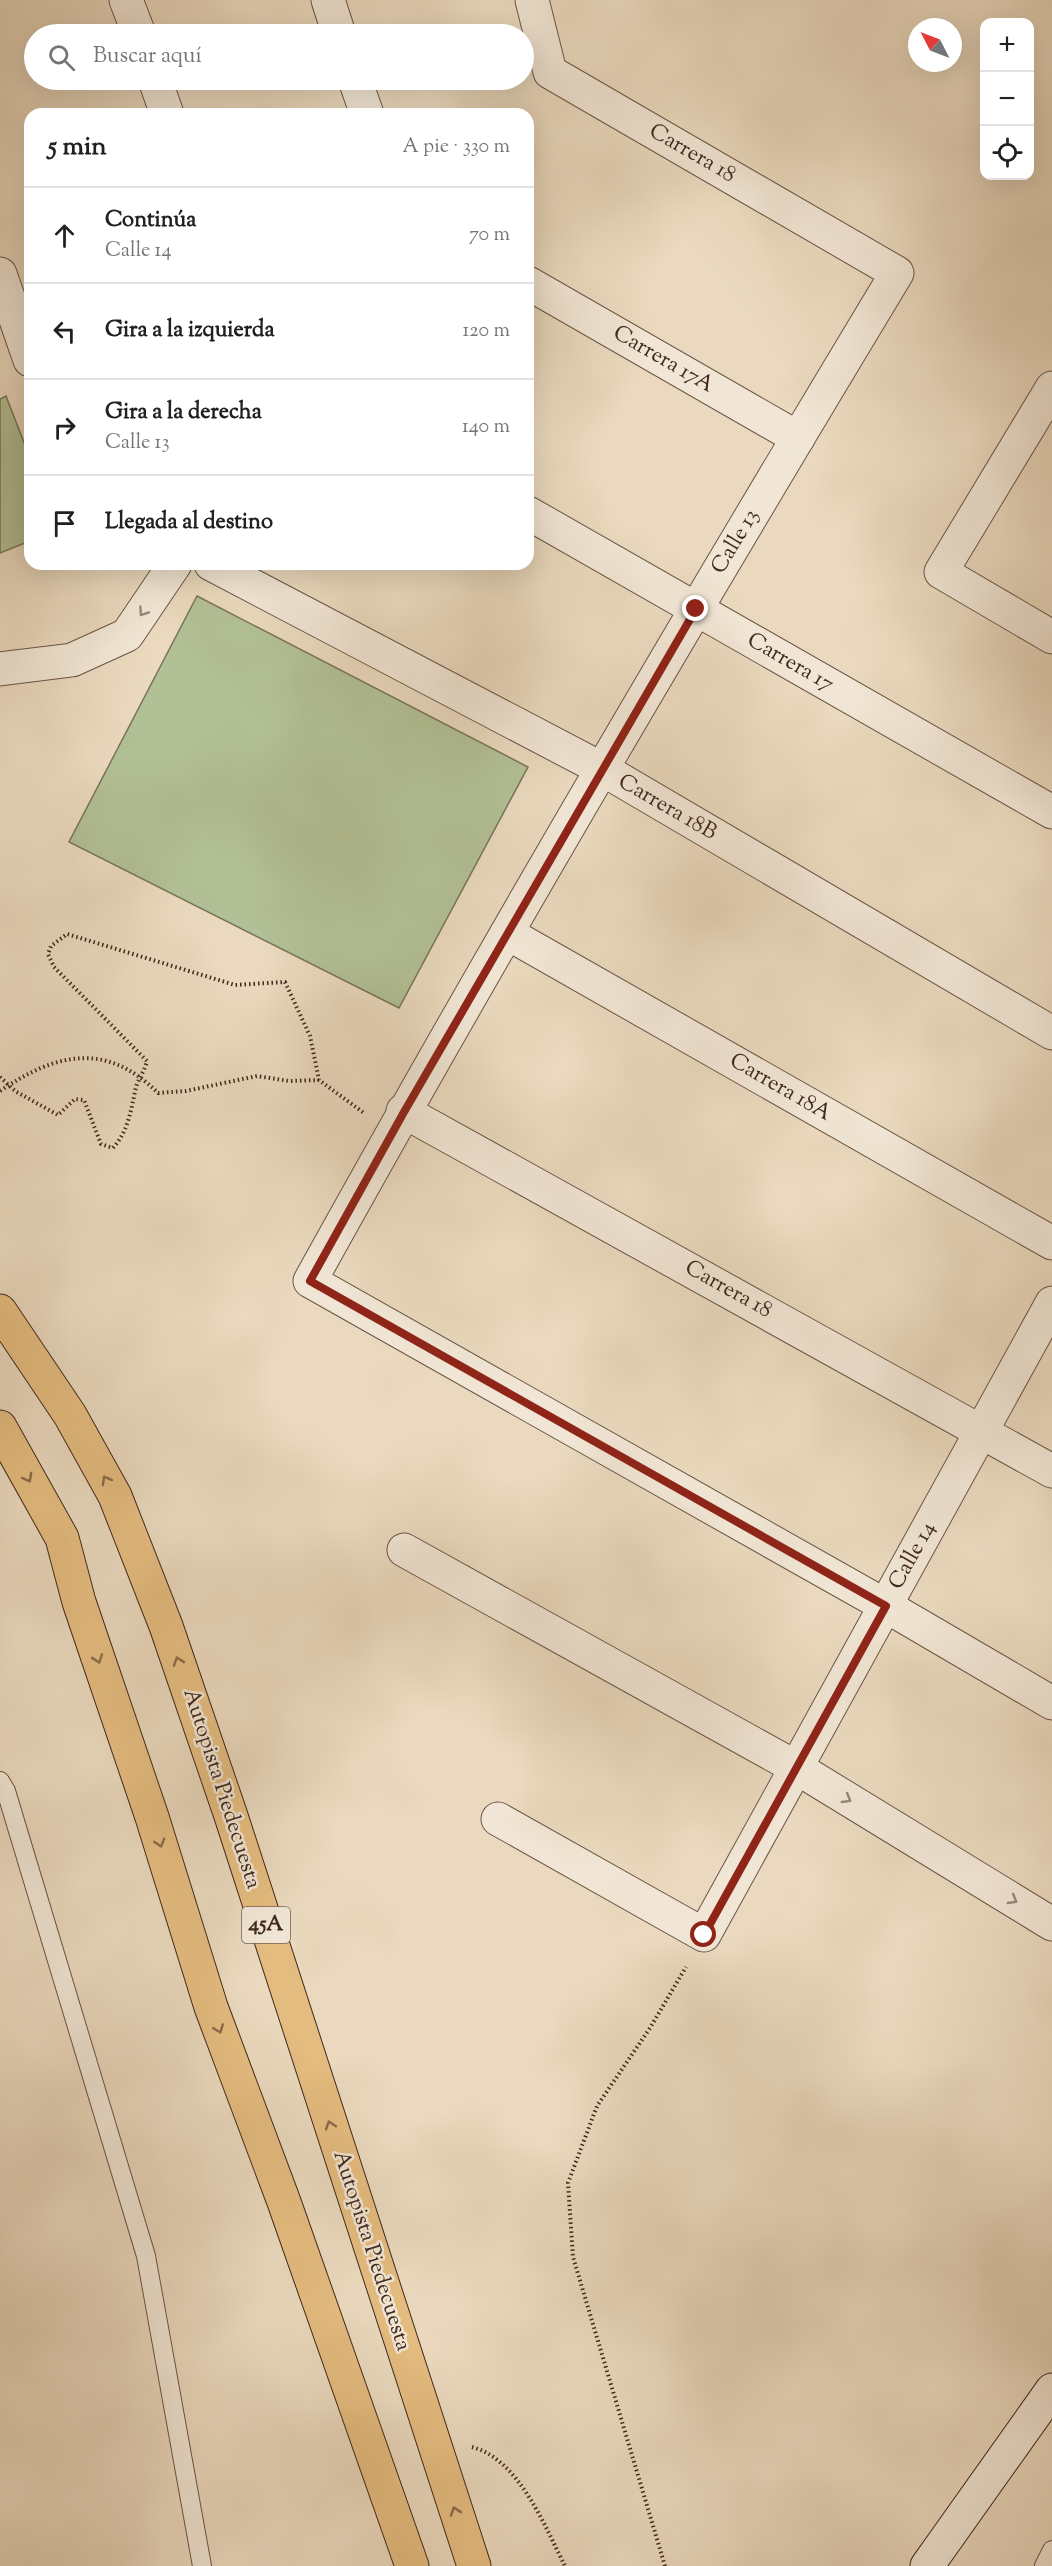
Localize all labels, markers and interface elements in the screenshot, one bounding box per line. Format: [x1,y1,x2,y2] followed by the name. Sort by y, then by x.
[908,18,962,72] north arrow
[980,18,1034,180] map controls
[980,18,1034,72] button: +
[24,24,534,90] search box
[45,41,78,74] icon: search
[93,41,202,73] text: Buscar aquí
[980,72,1034,126] button: −
[643,116,741,192] street label: Carrera 18
[980,126,1034,180] button: locate
[48,129,107,166] text: 5 min
[403,133,510,162] text: A pie · 330 m
[105,205,196,237] text: Continúa
[48,219,81,252] icon: ahead
[469,221,510,250] text: 70 m
[105,237,171,266] text: Calle 14
[48,315,81,348] icon: left
[105,315,275,347] text: Gira a la izquierda
[462,317,510,346] text: 120 m
[607,318,720,402] street label: Carrera 17A
[105,397,262,429] text: Gira a la derecha
[48,411,81,444] icon: right
[462,413,510,442] text: 140 m
[105,429,169,458] text: Calle 13
[704,503,768,581] street label: Calle 13
[48,507,81,540] icon: arrive
[105,507,273,539] text: Llegada al destino
[682,595,708,621] route end
[139,606,150,617] one-way arrow
[741,625,839,701] street label: Carrera 17
[612,767,723,849] street label: Carrera 18B
[723,1046,837,1130] street label: Carrera 18A
[678,1253,778,1327] street label: Carrera 18
[21,1472,33,1482] one-way arrow
[102,1475,113,1486] one-way arrow
[881,1516,945,1596] street label: Calle 14
[91,1653,104,1664] one-way arrow
[173,1656,185,1667] one-way arrow
[174,1685,268,1893] street label: Autopista Piedecuesta
[841,1791,851,1803] one-way arrow
[153,1838,165,1848] one-way arrow
[1007,1893,1017,1905] one-way arrow
[242,1907,290,1943] road number: 45A
[690,1921,716,1947] route start
[212,2023,225,2034] one-way arrow
[325,2120,338,2131] one-way arrow
[324,2147,418,2355] street label: Autopista Piedecuesta
[450,2506,462,2517] one-way arrow

